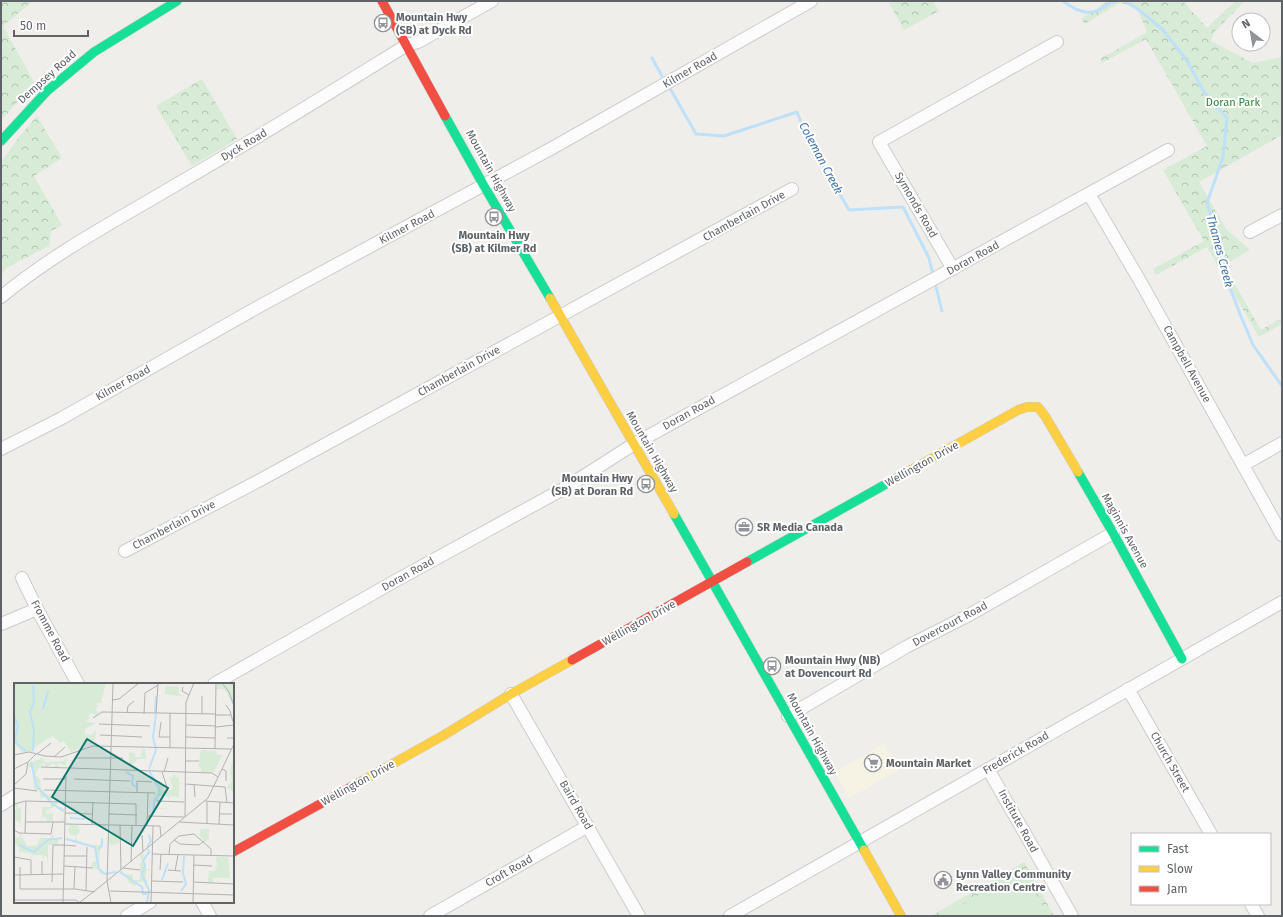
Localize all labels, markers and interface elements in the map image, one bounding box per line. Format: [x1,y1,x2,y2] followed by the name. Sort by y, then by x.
[396,11,472,37] place label: Mountain Hwy (SB) at Dyck Rd
[14,12,88,38] scale bar
[1231,12,1271,52] north arrow
[373,13,393,33] bus stop icon: Mountain Hwy (SB) at Dyck Rd
[1240,16,1253,31] text: N
[20,19,46,33] text: 50 m
[15,47,79,107] street label: Dempsey Road
[660,49,720,91] street label: Kilmer Road
[1206,96,1261,109] park label: Doran Park
[796,120,846,197] water label: Coleman Creek
[219,126,269,164] street label: Dyck Road
[463,128,519,215] street label: Mountain Highway
[892,170,940,240] street label: Symonds Road
[701,188,787,244] street label: Chamberlain Drive
[377,207,437,247] street label: Kilmer Road
[484,207,504,227] bus stop icon: Mountain Hwy (SB) at Kilmer Rd
[1204,213,1237,289] water label: Thames Creek
[452,229,536,255] place label: Mountain Hwy (SB) at Kilmer Rd
[944,238,1002,278] street label: Doran Road
[1160,323,1214,405] street label: Campbell Avenue
[416,343,502,399] street label: Chamberlain Drive
[93,363,153,403] street label: Kilmer Road
[660,393,718,433] street label: Doran Road
[623,409,681,496] street label: Mountain Highway
[883,438,961,490] street label: Wellington Drive
[551,472,633,498] place label: Mountain Hwy (SB) at Doran Rd
[636,474,656,494] bus stop icon: Mountain Hwy (SB) at Doran Rd
[1099,491,1151,571] street label: Maginnis Avenue
[130,498,218,552] street label: Chamberlain Drive
[734,517,754,537] office icon: SR Media Canada
[757,521,843,534] place label: SR Media Canada
[379,554,437,594] street label: Doran Road
[600,597,678,649] street label: Wellington Drive
[28,598,72,664] street label: Fromme Road
[910,599,990,649] street label: Dovercourt Road
[785,654,880,680] place label: Mountain Hwy (NB) at Dovencourt Rd
[762,656,782,676] bus stop icon: Mountain Hwy (NB) at Dovencourt Rd
[14,683,234,903] inset map
[784,691,840,778] street label: Mountain Highway
[981,729,1051,777] street label: Frederick Road
[1148,730,1192,794] street label: Church Street
[863,753,883,773] supermarket icon: Mountain Market
[319,757,397,809] street label: Wellington Drive
[886,757,972,770] place label: Mountain Market
[557,778,595,832] street label: Baird Road
[995,787,1041,855] street label: Institute Road
[1131,833,1271,905] legend
[1167,842,1189,856] text: Fast
[483,852,535,890] street label: Croft Road
[1167,862,1193,876] text: Slow
[956,868,1071,894] place label: Lynn Valley Community Recreation Centre
[933,870,953,890] public building icon: Lynn Valley Community Recreation Centre
[1167,882,1187,896] text: Jam

